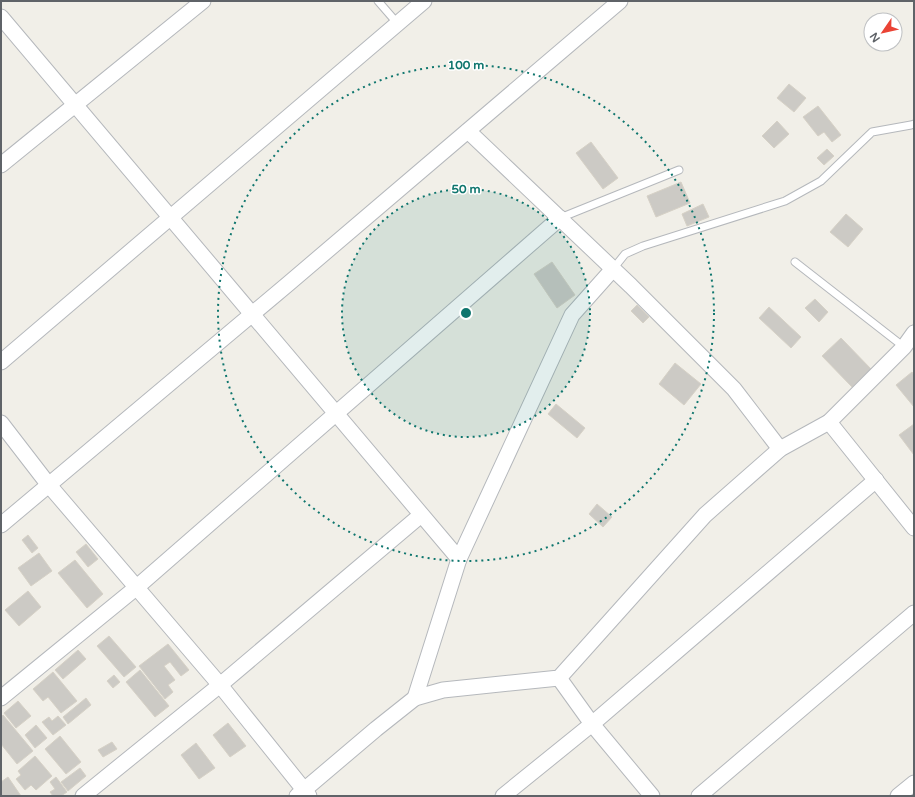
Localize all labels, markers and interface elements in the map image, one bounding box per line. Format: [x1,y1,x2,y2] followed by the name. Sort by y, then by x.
[863,12,903,52] north arrow
[867,30,883,45] text: N
[448,58,484,72] text: 100 m
[451,182,481,196] text: 50 m
[459,306,473,320] centre of rings

